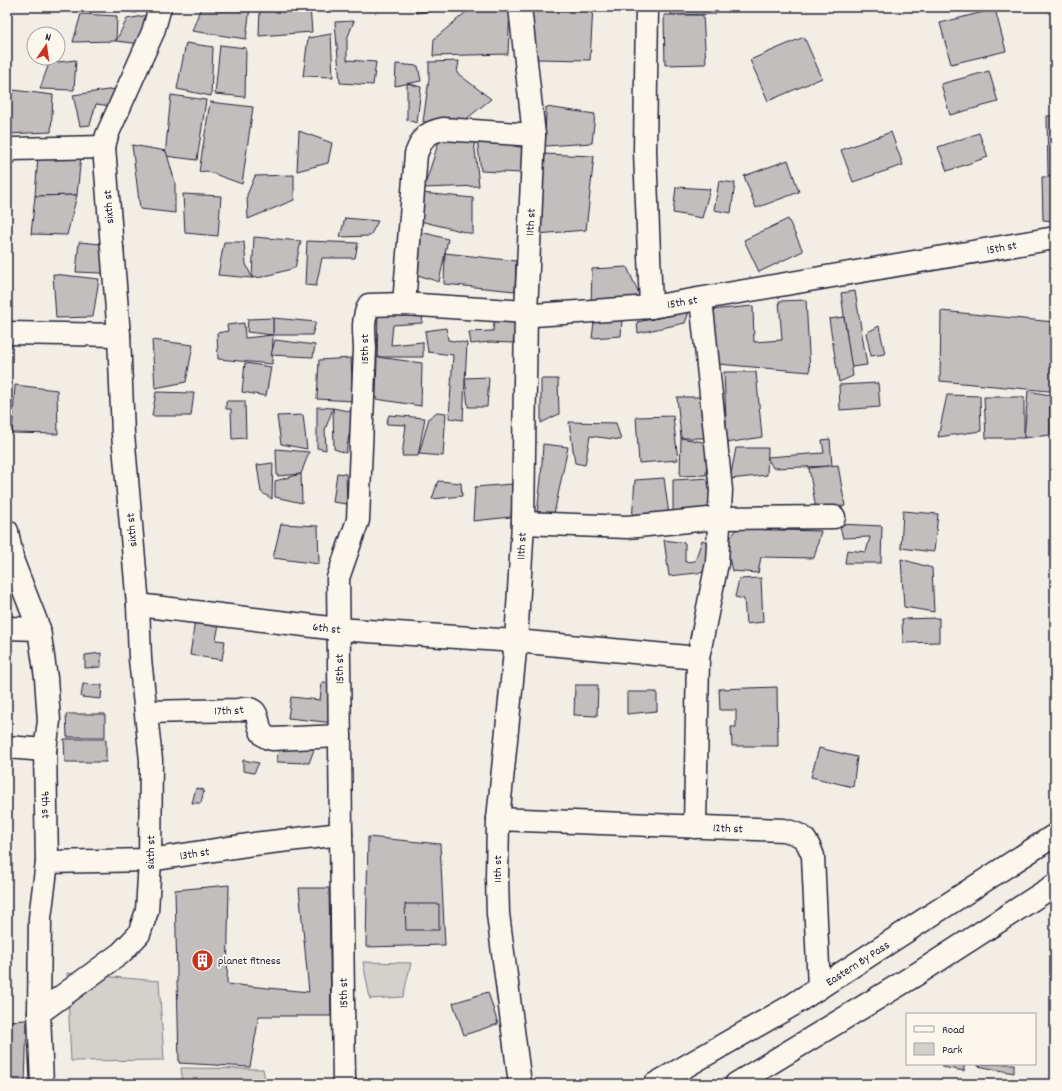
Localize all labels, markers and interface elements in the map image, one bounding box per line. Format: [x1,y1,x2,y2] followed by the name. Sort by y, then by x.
[26,26,66,66] north arrow
[43,30,53,47] text: N
[100,189,119,224] street label: sixth st
[522,207,541,236] street label: 11th st
[985,238,1019,260] street label: 15th st
[666,292,699,314] street label: 15th st
[357,333,374,364] street label: 15th st
[123,512,142,547] street label: sixth st
[513,531,532,560] street label: 11th st
[312,619,342,639] street label: 6th st
[332,653,349,684] street label: 15th st
[214,702,246,721] street label: 17th st
[36,791,53,819] street label: 9th st
[712,820,744,838] street label: 12th st
[142,835,160,870] street label: sixth st
[178,844,211,865] street label: 13th st
[490,855,507,883] street label: 11th st
[823,937,894,991] street label: Eastern By Pass
[189,947,215,973] building icon: planet fitness
[218,953,281,970] place label: planet fitness
[336,977,353,1008] street label: 15th st
[906,1013,1036,1065] legend
[942,1022,964,1039] text: Road
[942,1042,963,1059] text: Park

